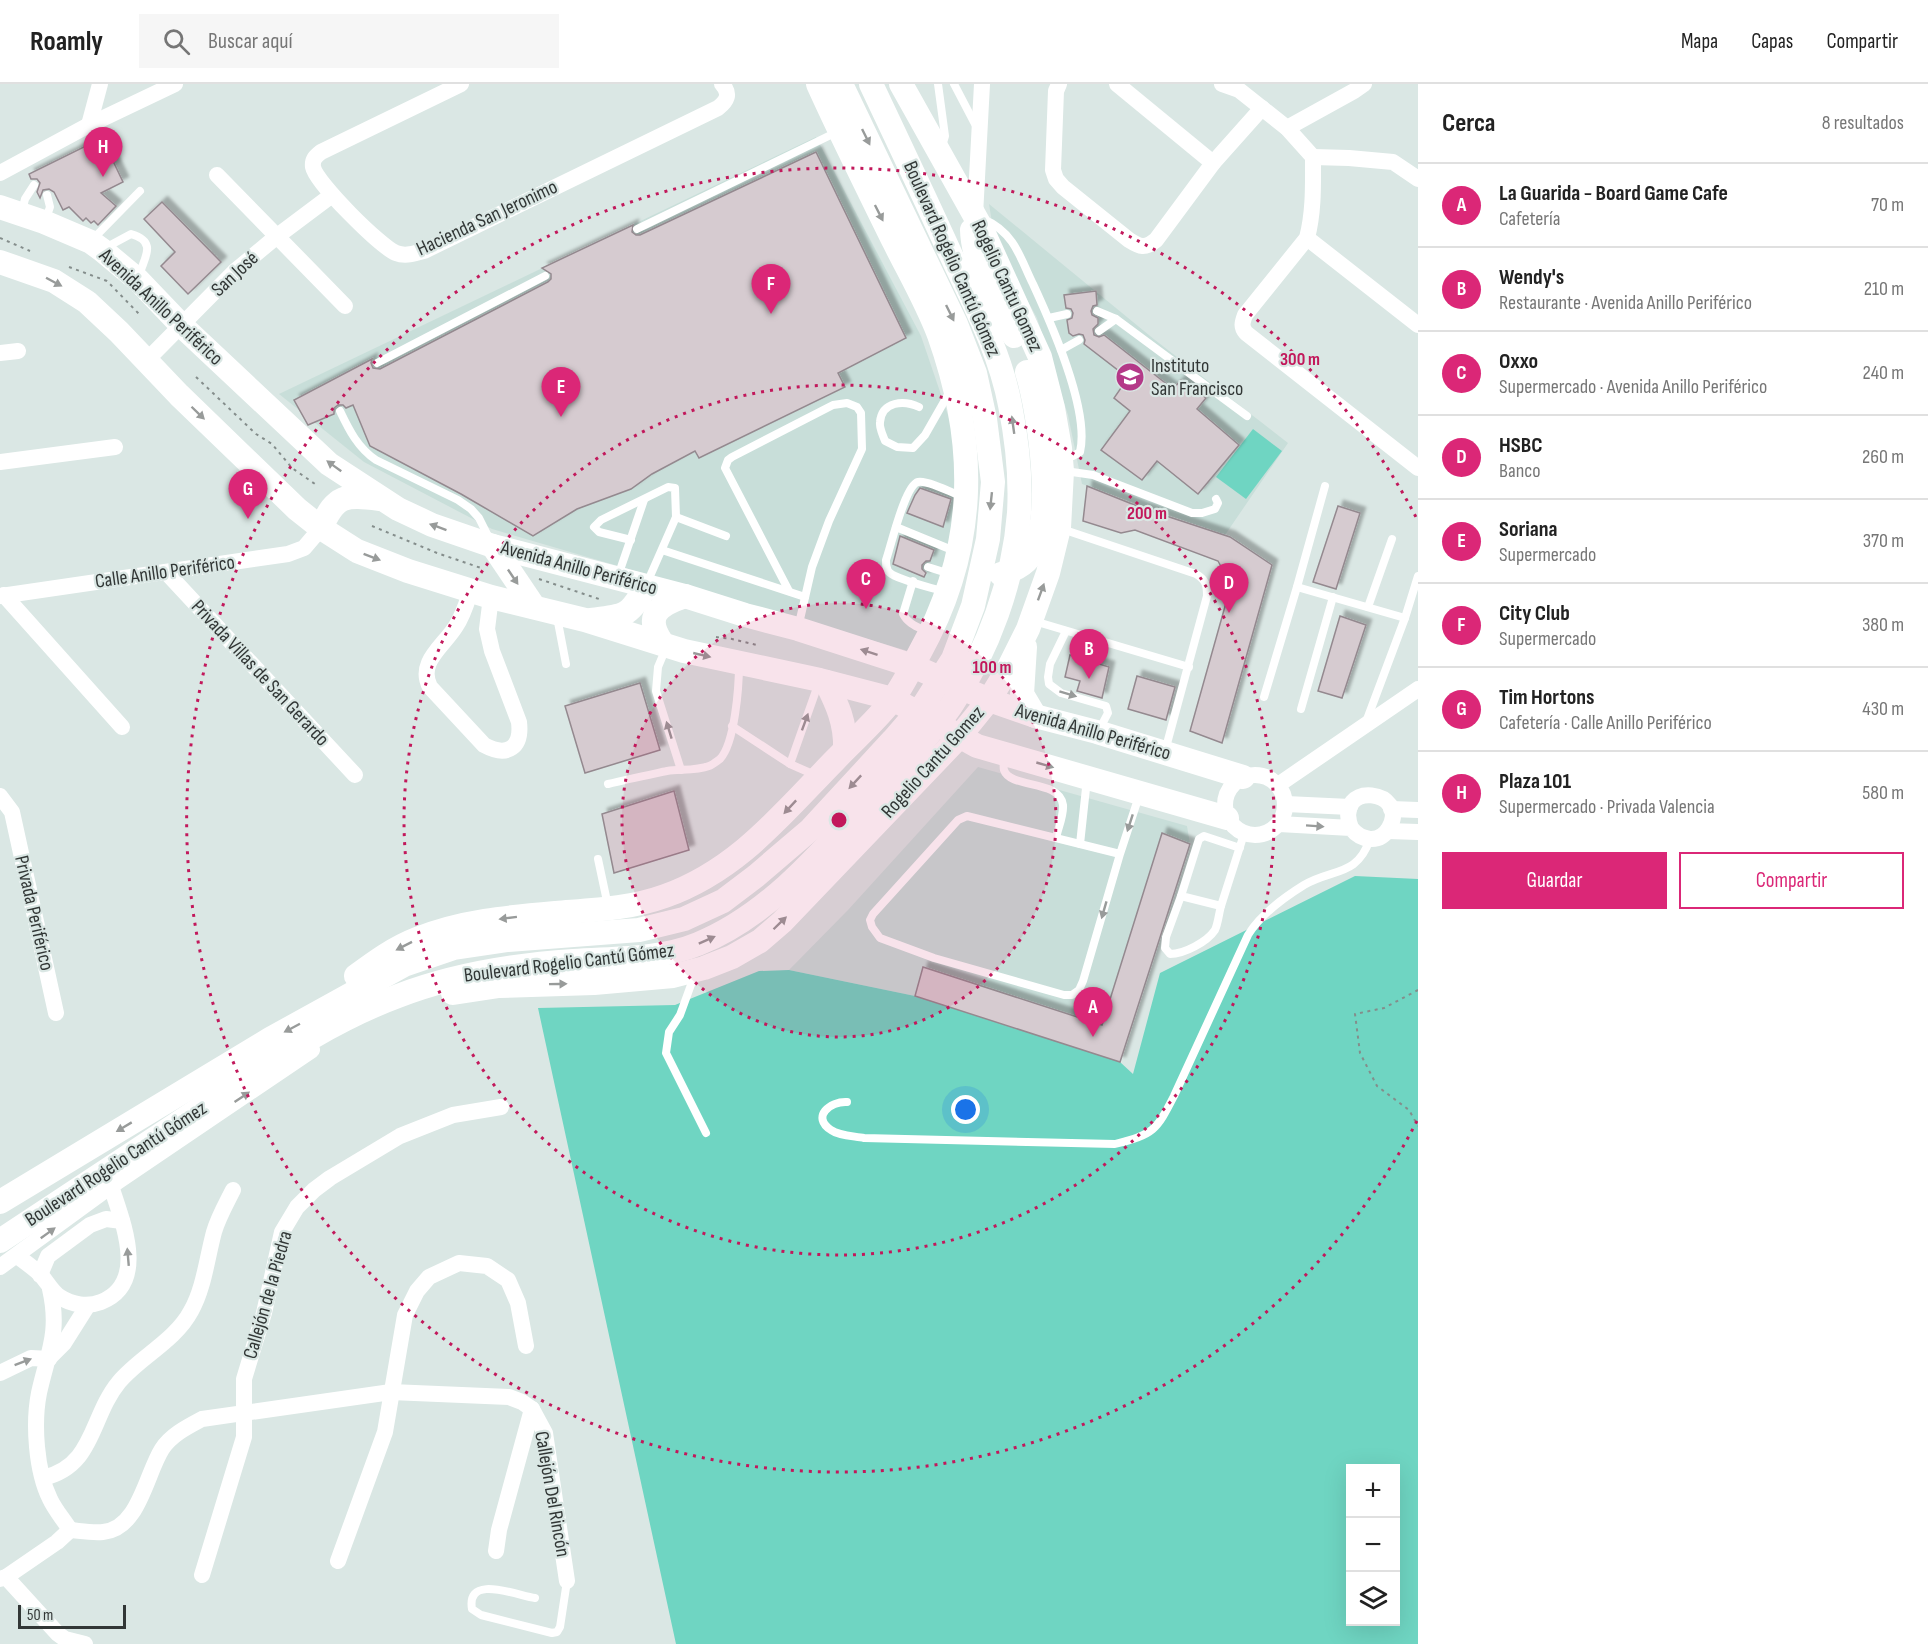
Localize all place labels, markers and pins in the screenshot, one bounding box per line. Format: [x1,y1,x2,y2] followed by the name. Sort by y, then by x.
[84,128,122,177] pin: H
[752,264,790,314] pin: F
[1151,354,1243,401] place label: Instituto San Francisco
[1114,361,1146,393] school or university icon: Instituto San Francisco
[542,368,580,417] pin: E
[228,470,268,519] pin: G
[846,560,886,609] pin: C
[1210,564,1248,613] pin: D
[1070,630,1108,679] pin: B
[829,810,849,830] centre of rings
[1074,988,1112,1037] pin: A

